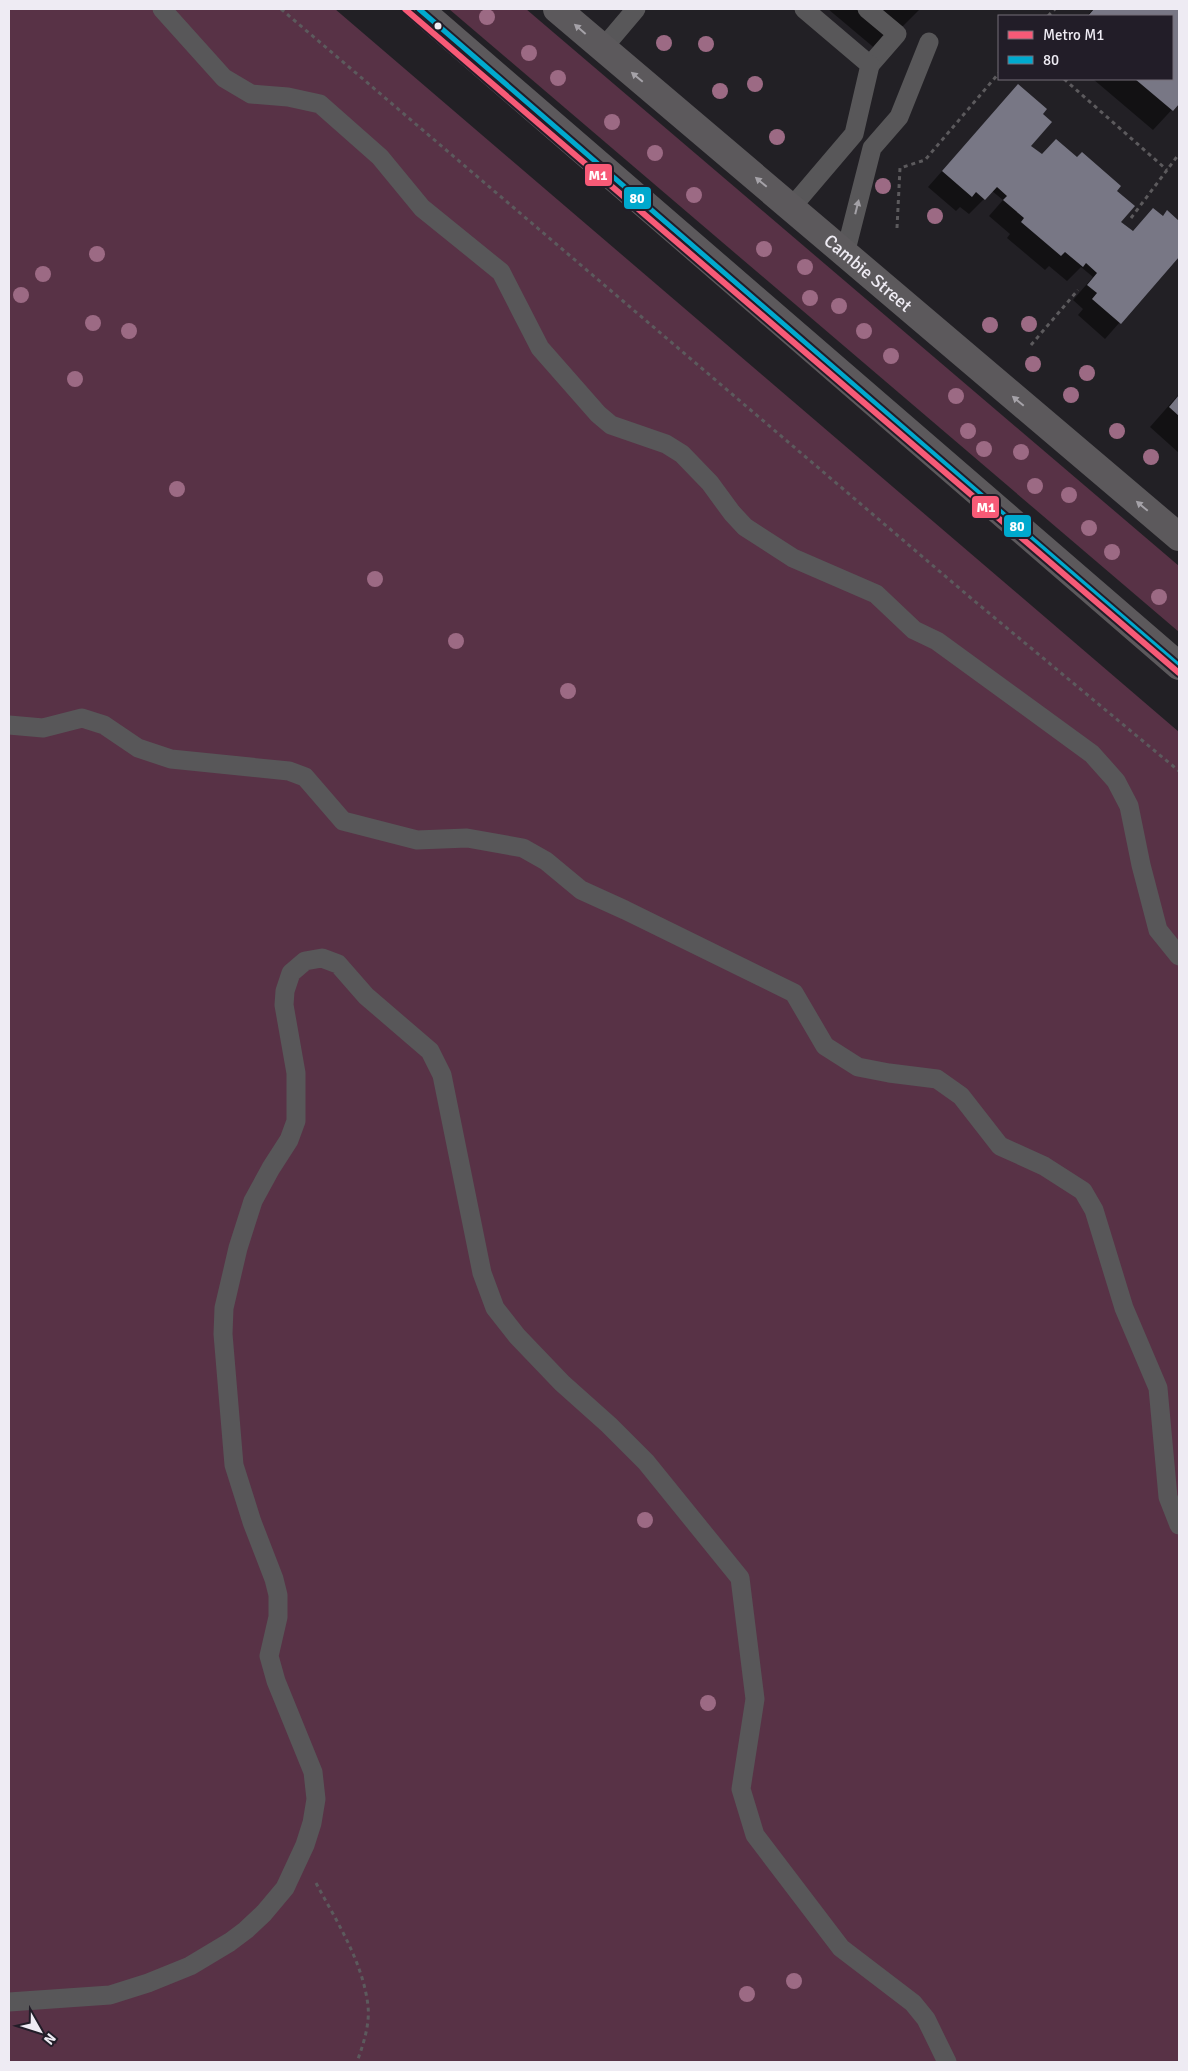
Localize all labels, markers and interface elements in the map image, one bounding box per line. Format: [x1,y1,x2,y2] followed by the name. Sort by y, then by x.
[998,15,1173,80] legend
[433,21,443,31] unlabelled marker
[574,23,587,34] one-way arrow
[1043,26,1104,44] text: Metro M1
[1043,51,1059,69] text: 80
[631,72,643,83] one-way arrow
[584,163,613,187] line badge: M1
[588,167,608,184] text: M1
[754,177,767,188] one-way arrow
[623,186,652,210] line badge: 80
[629,190,645,207] text: 80
[853,200,861,215] one-way arrow
[820,230,917,317] street label: Cambie Street
[1012,395,1025,406] one-way arrow
[971,495,1000,519] line badge: M1
[976,499,996,516] text: M1
[1136,500,1149,511] one-way arrow
[1003,514,1032,538] line badge: 80
[1009,518,1025,535] text: 80
[15,2006,65,2056] north arrow
[40,2030,59,2048] text: N

